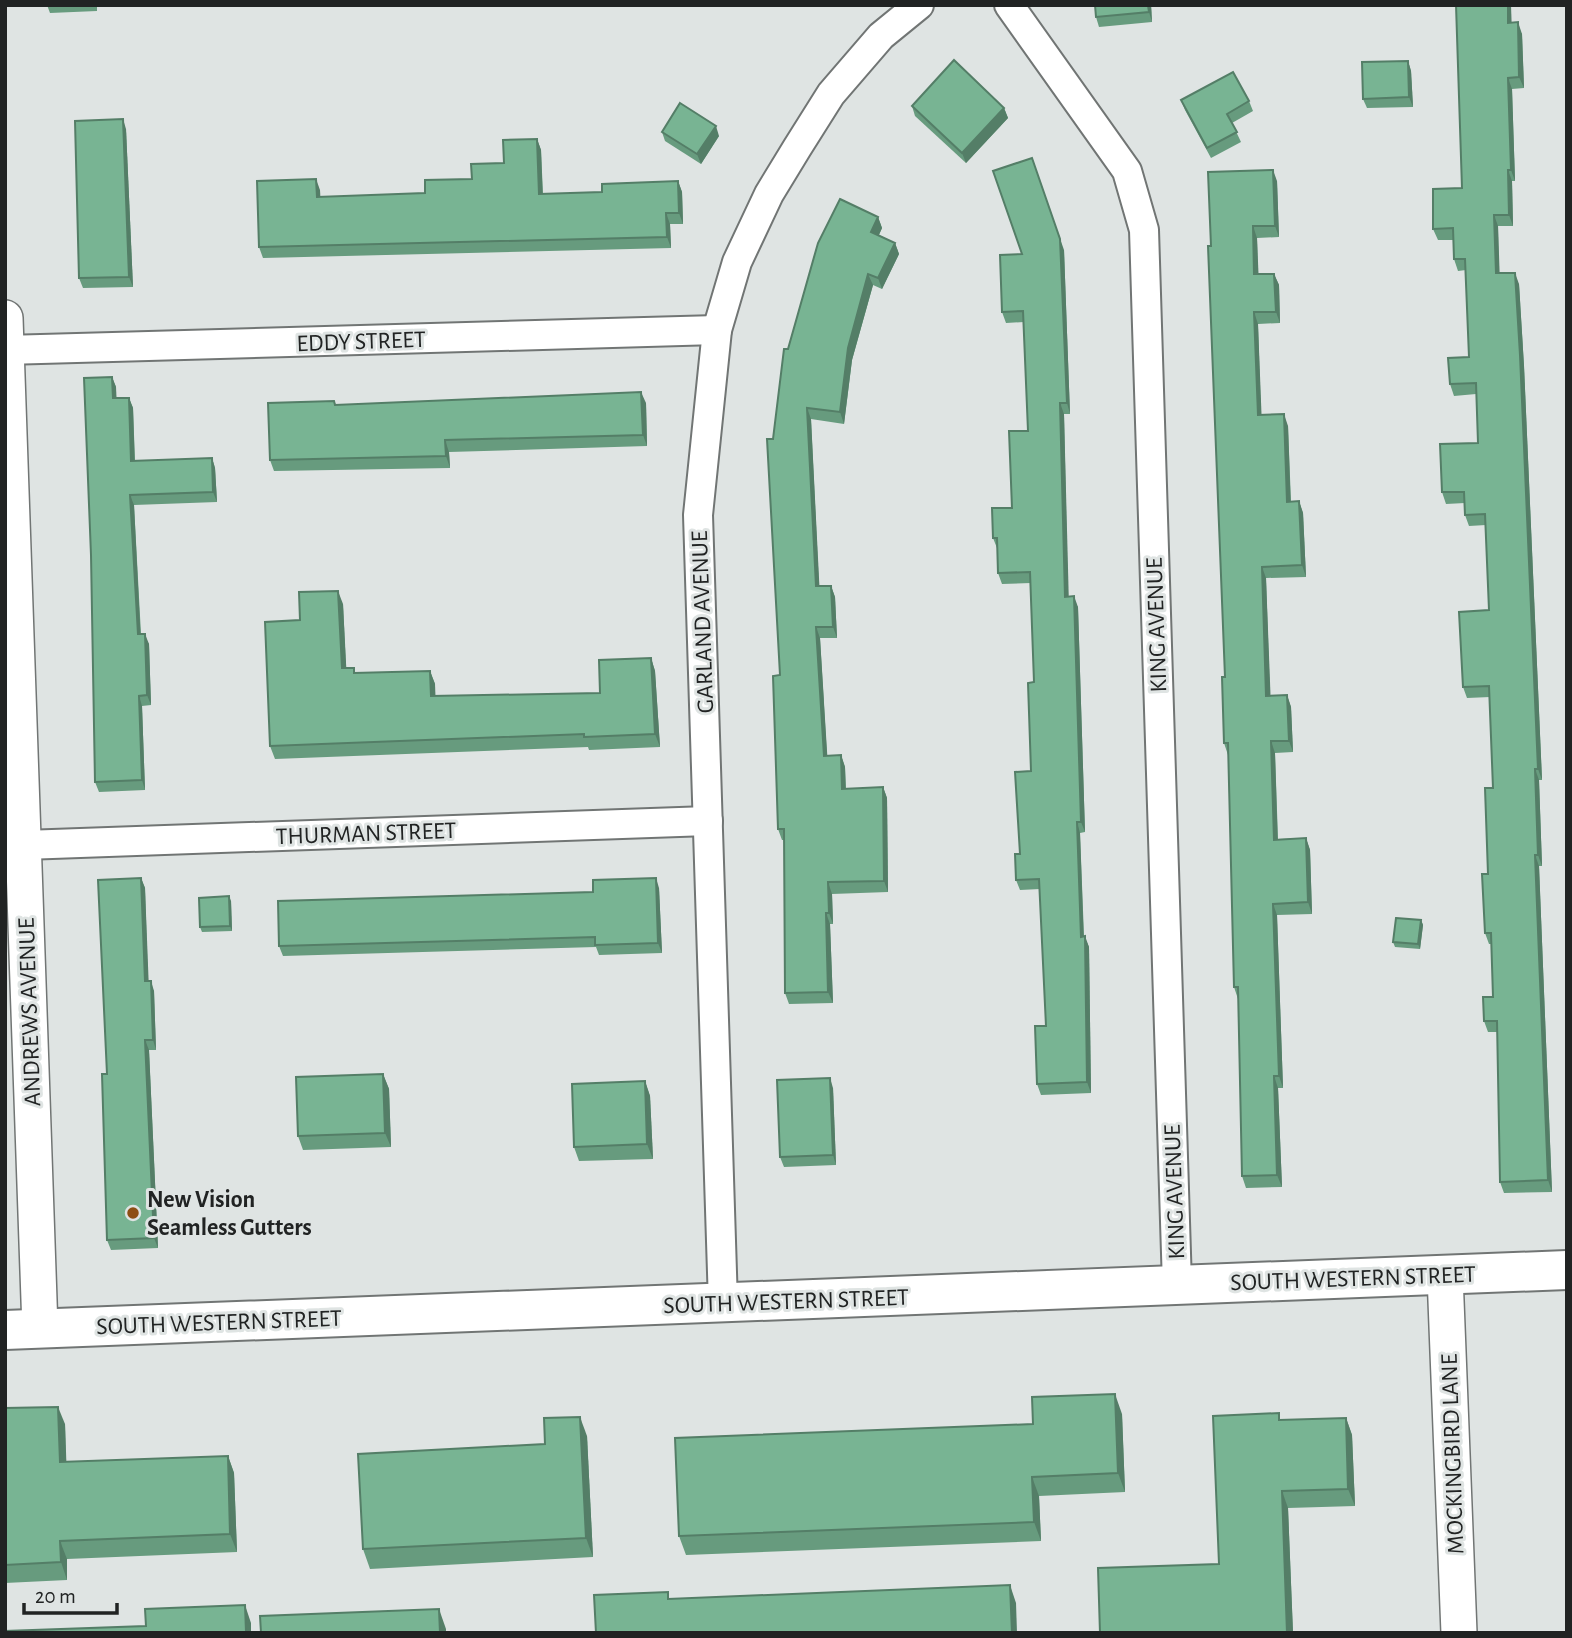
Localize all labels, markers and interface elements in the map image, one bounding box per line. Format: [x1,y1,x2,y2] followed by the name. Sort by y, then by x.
[296,328,426,356] street label: EDDY STREET
[688,530,718,714] street label: GARLAND AVENUE
[1143,556,1171,693] street label: KING AVENUE
[275,819,457,849] street label: THURMAN STREET
[15,917,45,1107] street label: ANDREWS AVENUE
[1161,1123,1189,1260] street label: KING AVENUE
[147,1188,312,1240] place label: New Vision Seamless Gutters
[125,1205,141,1221] marker: New Vision Seamless Gutters
[1230,1263,1476,1295] street label: SOUTH WESTERN STREET
[663,1286,909,1318] street label: SOUTH WESTERN STREET
[96,1307,342,1339] street label: SOUTH WESTERN STREET
[1437,1353,1468,1555] street label: MOCKINGBIRD LANE
[24,1572,117,1616] scale bar
[35,1586,76,1607] text: 20 m

